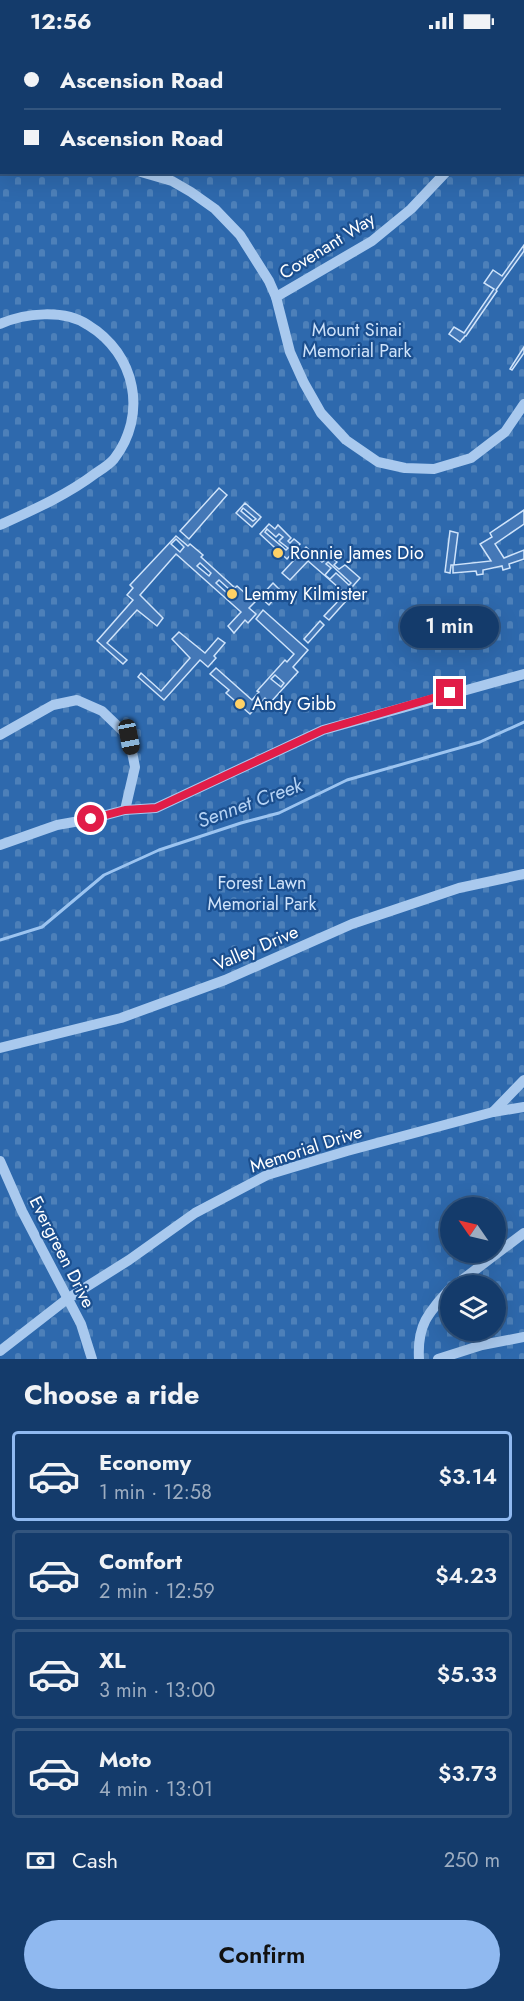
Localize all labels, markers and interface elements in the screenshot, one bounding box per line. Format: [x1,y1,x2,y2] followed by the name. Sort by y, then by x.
[30,5,92,37] text: 12:56
[60,64,223,96] text: Ascension Road
[60,122,223,154] text: Ascension Road
[274,206,380,286] street label: Covenant Way
[303,317,411,364] park label: Mount Sinai Memorial Park
[290,540,424,566] place label: Ronnie James Dio
[271,546,285,560] marker: Ronnie James Dio
[244,581,368,607] place label: Lemmy Kilmister
[225,587,239,601] marker: Lemmy Kilmister
[400,606,500,648] callout: 1 min
[425,612,474,641] text: 1 min
[436,679,463,706] route end
[252,691,336,717] place label: Andy Gibb
[233,697,247,711] marker: Andy Gibb
[117,718,141,756] car
[193,770,308,835] water label: Sennet Creek
[77,805,104,832] route start
[208,870,316,917] park label: Forest Lawn Memorial Park
[210,919,302,977] street label: Valley Drive
[246,1119,366,1179] street label: Memorial Drive
[23,1192,101,1312] street label: Evergreen Drive
[440,1197,506,1263] north arrow
[440,1197,506,1341] map controls
[440,1275,506,1341] button: layers
[24,1375,199,1414] text: Choose a ride
[99,1446,191,1478] text: Economy
[27,1449,81,1503] icon: car
[439,1460,497,1492] text: $3.14
[99,1478,212,1507] text: 1 min · 12:58
[99,1545,182,1577] text: Comfort
[27,1548,81,1602] icon: car
[435,1559,497,1591] text: $4.23
[99,1577,215,1606] text: 2 min · 12:59
[99,1644,126,1676] text: XL
[27,1647,81,1701] icon: car
[437,1658,497,1690] text: $5.33
[99,1676,215,1705] text: 3 min · 13:00
[99,1743,152,1775] text: Moto
[27,1746,81,1800] icon: car
[438,1757,497,1789] text: $3.73
[99,1775,213,1804] text: 4 min · 13:01
[24,1844,57,1877] icon: cash
[72,1844,118,1876] text: Cash
[444,1846,500,1875] text: 250 m
[24,1920,500,1989] button: Confirm

